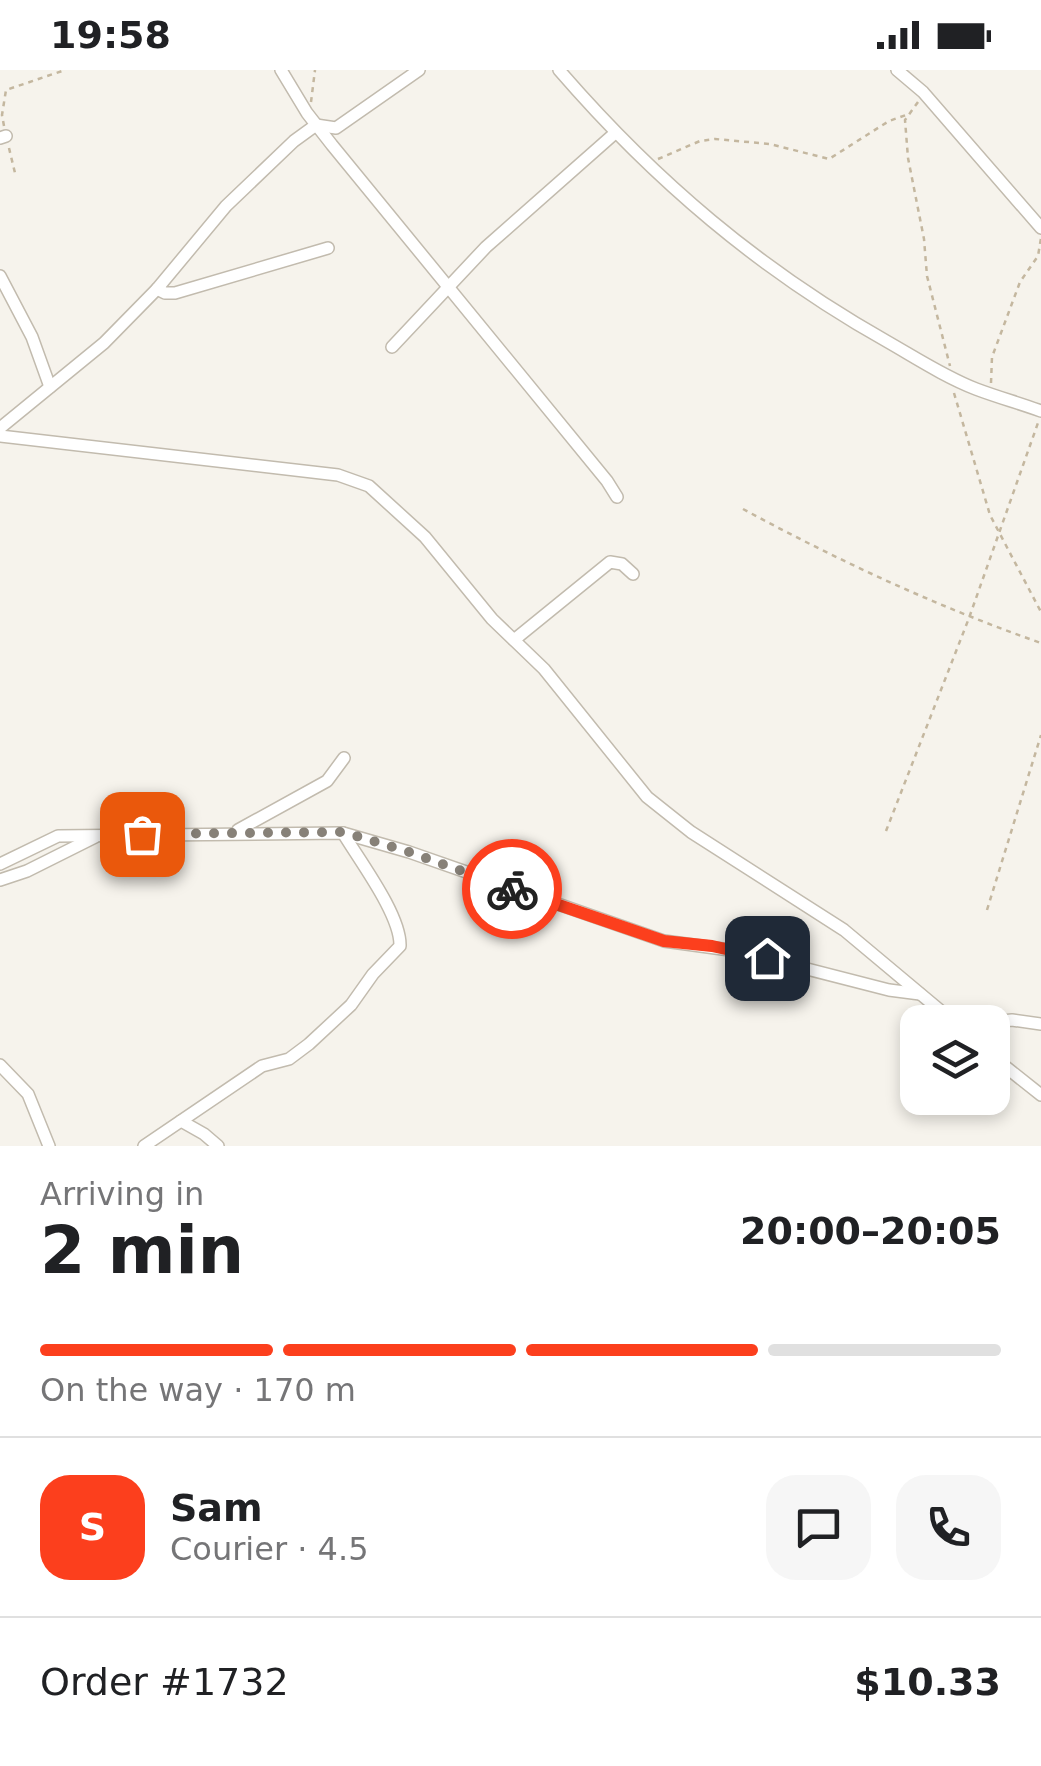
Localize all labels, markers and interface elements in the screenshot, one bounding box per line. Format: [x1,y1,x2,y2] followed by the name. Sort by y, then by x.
[50,13,171,57] text: 19:58
[100,792,185,877] pin
[115,807,170,862] icon: bag
[462,839,562,939] courier
[485,862,540,917] icon: bike
[725,916,810,1001] pin
[740,931,795,986] icon: home
[900,1005,1010,1115] map controls
[900,1005,1010,1115] button: layers
[40,1175,204,1213] text: Arriving in
[740,1209,1001,1253] text: 20:00–20:05
[40,1213,244,1288] text: 2 min
[40,1371,356,1409] text: On the way · 170 m
[766,1475,871,1580] button: chat
[896,1475,1001,1580] button: phone
[170,1486,263,1530] text: Sam
[79,1505,106,1549] text: S
[170,1530,369,1568] text: Courier · 4.5
[40,1660,289,1704] text: Order #1732
[854,1660,1001,1704] text: $10.33

